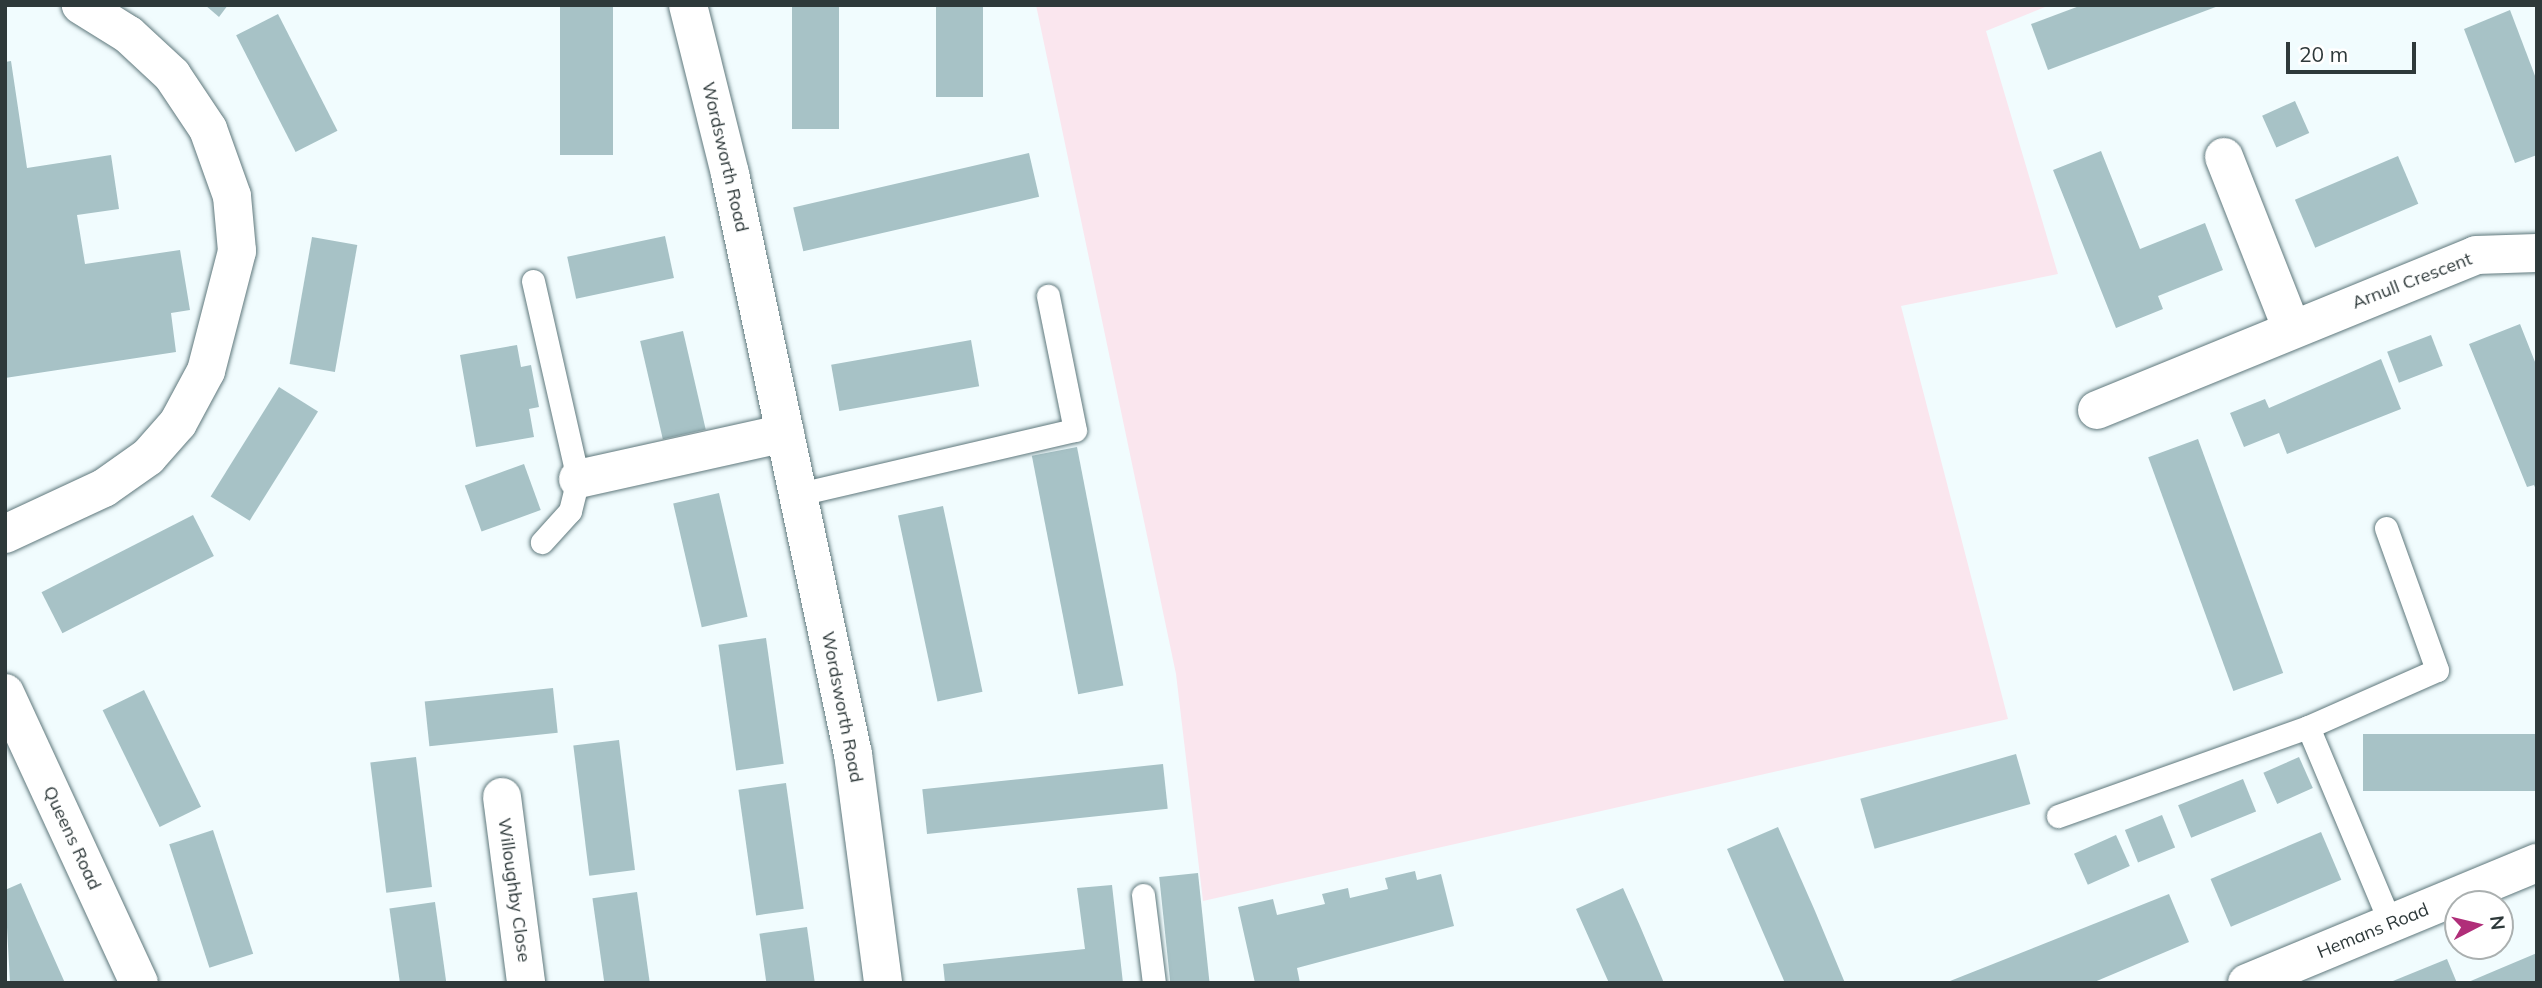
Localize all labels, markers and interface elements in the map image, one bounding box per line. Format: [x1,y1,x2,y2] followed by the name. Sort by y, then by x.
[2290,28,2420,72] scale bar
[2299,41,2348,67] text: 20 m
[697,80,753,234] street label: Wordsworth Road
[2349,248,2475,314] street label: Arnull Crescent
[817,630,867,784] street label: Wordsworth Road
[39,783,105,893] street label: Queens Road
[493,816,535,964] street label: Willoughby Close
[2444,890,2514,960] north arrow
[2314,899,2432,963] street label: Hemans Road
[2485,914,2511,931] text: N

